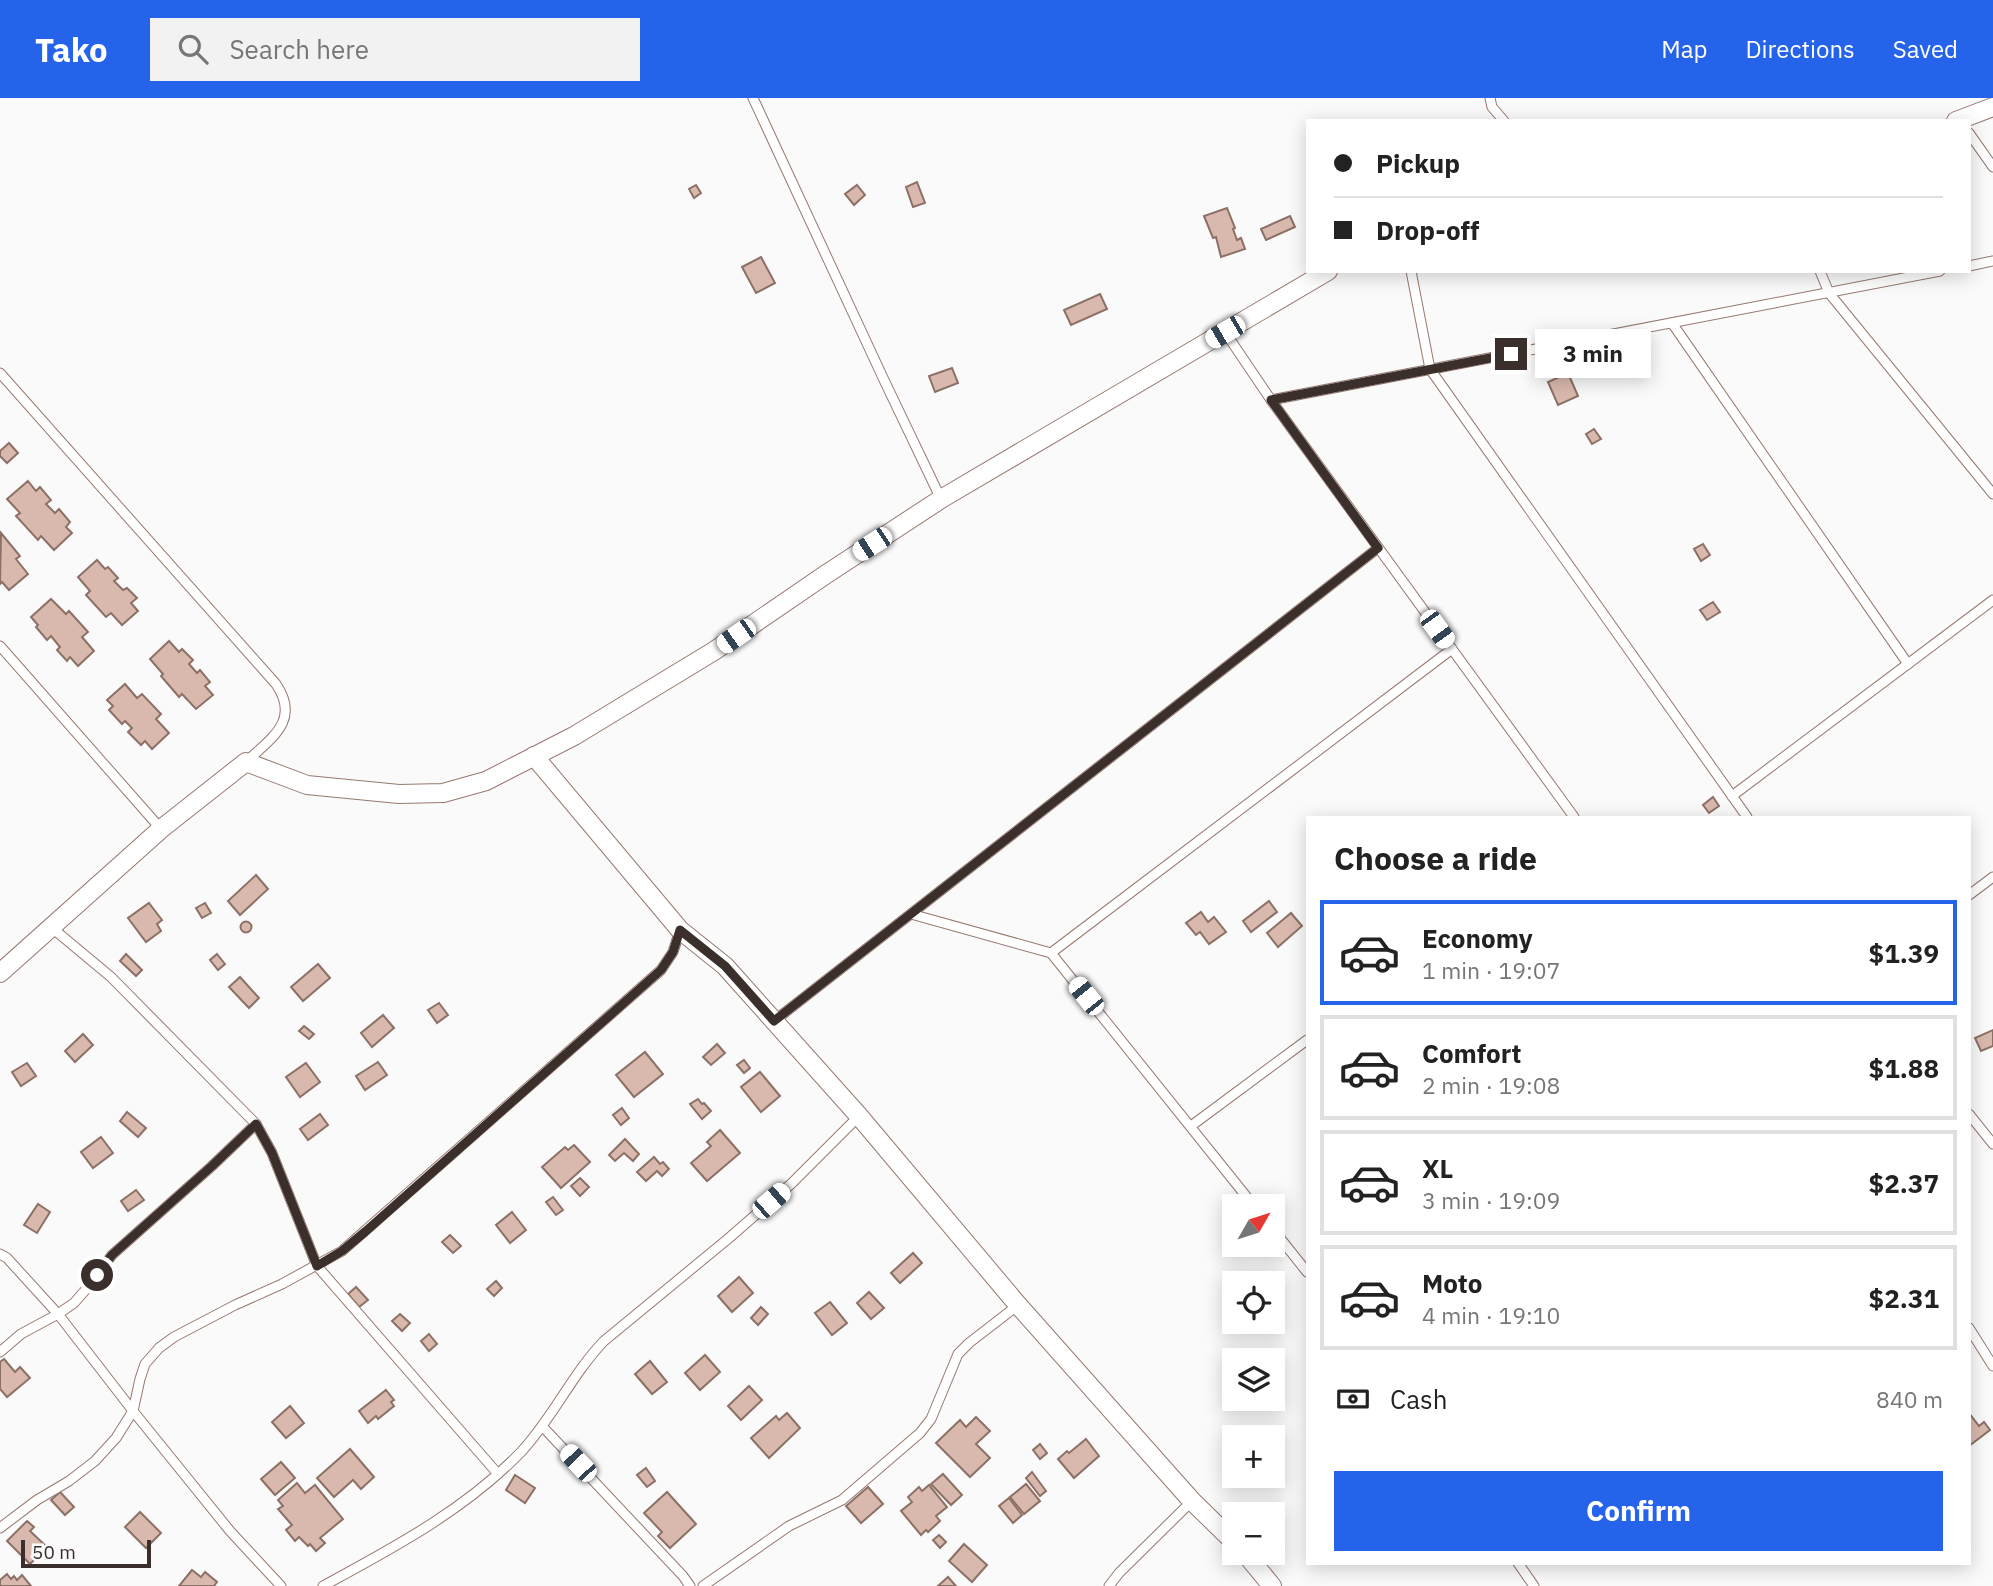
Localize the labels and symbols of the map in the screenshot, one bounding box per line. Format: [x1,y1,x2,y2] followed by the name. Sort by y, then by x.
[1202,312,1249,352] car
[1536,330,1651,378] callout: 3 min
[1495,338,1527,370] route end
[849,524,896,564] car
[1417,606,1458,652] car
[713,615,760,657] car
[1065,973,1108,1019] car
[749,1179,794,1223] car
[1222,1194,1284,1256] north arrow
[81,1259,113,1291] route start
[556,1440,601,1486] car
[21,1537,150,1569] scale bar

